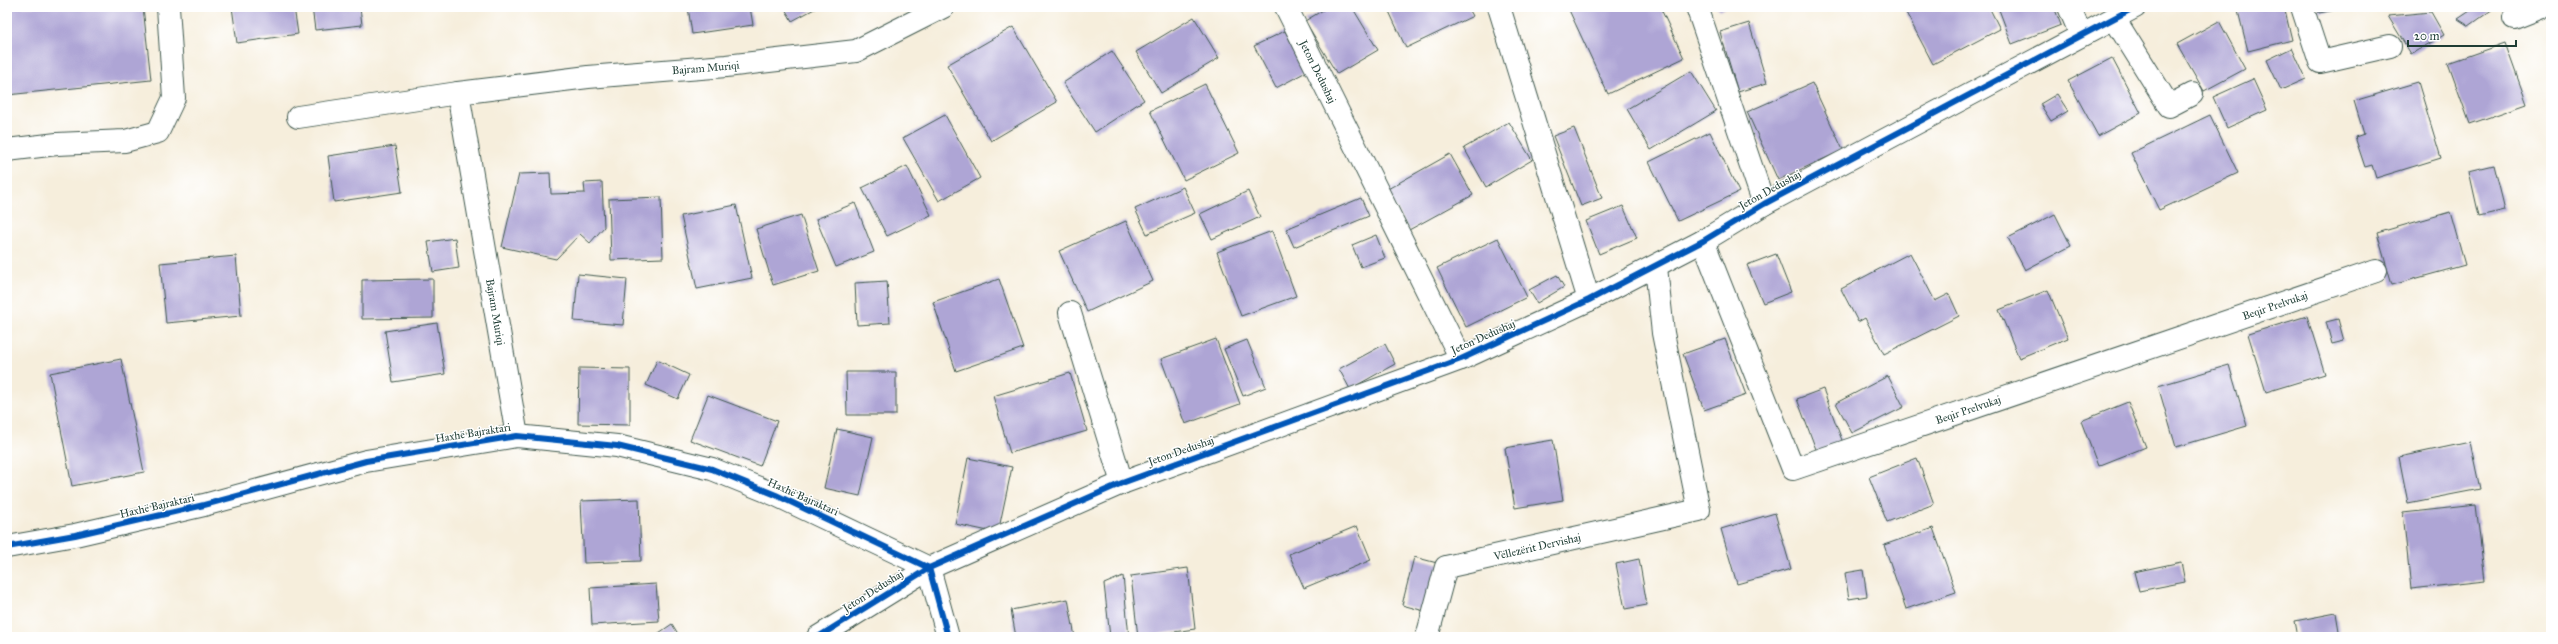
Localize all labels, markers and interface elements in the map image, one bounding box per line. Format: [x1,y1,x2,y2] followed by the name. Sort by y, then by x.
[2408,22,2516,48] scale bar
[2414,29,2440,43] text: 20 m
[1296,37,1339,105] street label: Jeton Dedushaj
[671,58,740,77] street label: Bajram Muriqi
[1736,168,1804,214] street label: Jeton Dedushaj
[484,278,508,346] street label: Bajram Muriqi
[2241,288,2309,322] street label: Beqir Prelvukaj
[1448,317,1517,358] street label: Jeton Dedushaj
[1934,392,2002,427] street label: Beqir Prelvukaj
[434,421,512,445] street label: Haxhë Bajraktari
[1145,434,1216,470] street label: Jeton Dedushaj
[766,476,840,518] street label: Haxhë Bajraktari
[118,491,196,521] street label: Haxhë Bajraktari
[1491,530,1582,563] street label: Vëllezërit Dervishaj
[840,567,906,616] street label: Jeton Dedushaj

